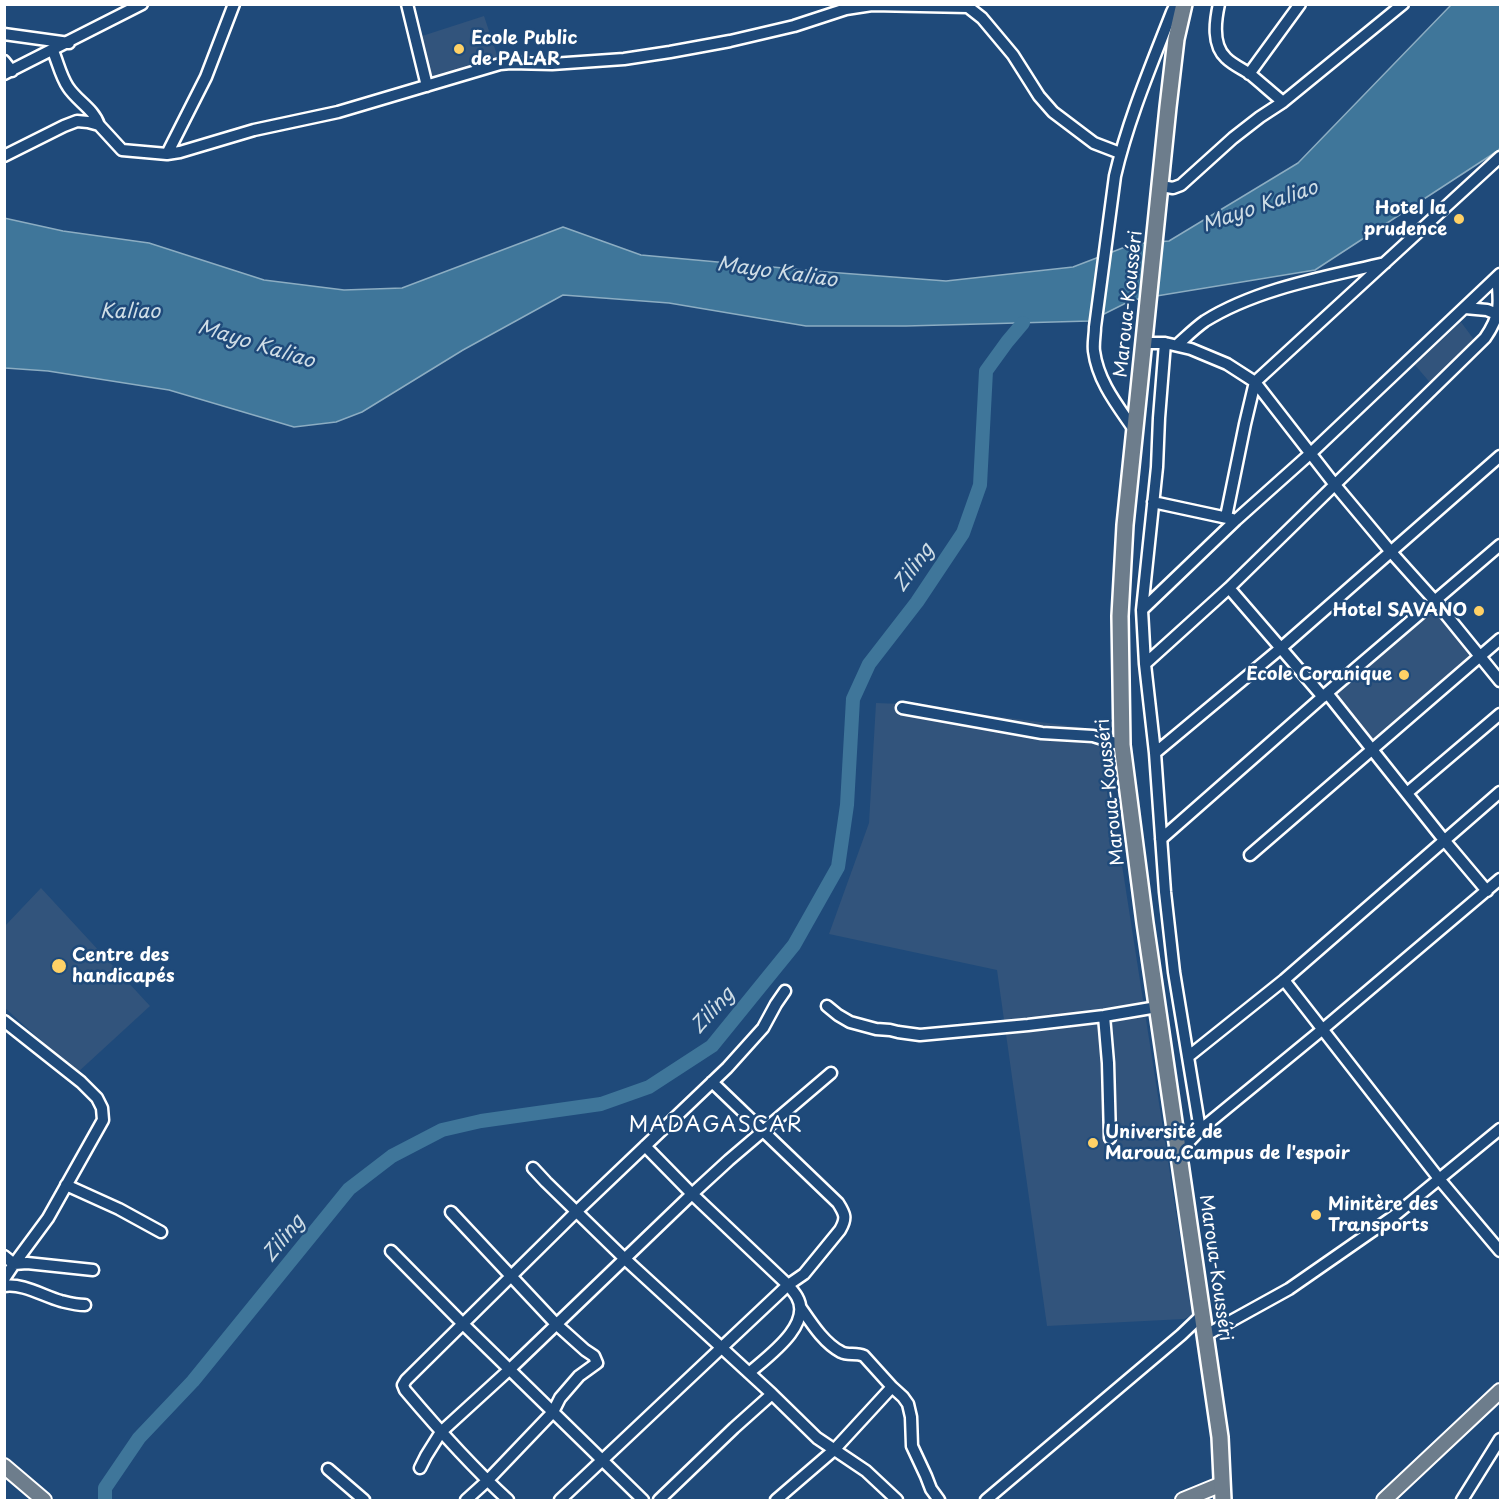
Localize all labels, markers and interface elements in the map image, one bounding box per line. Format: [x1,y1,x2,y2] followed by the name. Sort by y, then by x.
[471,28,577,70] place label: Ecole Public de PALAR
[452,42,466,56] marker: Ecole Public de PALAR
[1199,176,1321,238] water label: Mayo Kaliao
[1364,198,1447,240] place label: Hotel la prudence
[1452,212,1466,226] marker: Hotel la prudence
[1111,229,1147,379] street label: Maroua-Kousséri
[715,253,839,293] water label: Mayo Kaliao
[100,300,160,324] water label: Kaliao
[195,316,317,374] water label: Mayo Kaliao
[889,539,939,597] water label: Ziling
[1333,600,1467,622] place label: Hotel SAVANO
[1472,604,1486,618] marker: Hotel SAVANO
[1246,664,1392,686] place label: Ecole Coranique
[1397,668,1411,682] marker: Ecole Coranique
[1093,717,1129,867] street label: Maroua-Kousséri
[72,945,175,988] place label: Centre des handicapés
[50,957,68,975] marker: Centre des handicapés
[686,983,740,1039] water label: Ziling
[626,1113,806,1139] district label: MADAGASCAR
[1105,1122,1350,1164] place label: Université de Maroua,Campus de l'espoir
[1086,1136,1100,1150] marker: Université de Maroua,Campus de l'espoir
[1194,1193,1236,1343] street label: Maroua-Kousséri
[1328,1194,1438,1236] place label: Minitère des Transports
[1309,1208,1323,1222] marker: Minitère des Transports
[258,1211,310,1267] water label: Ziling

